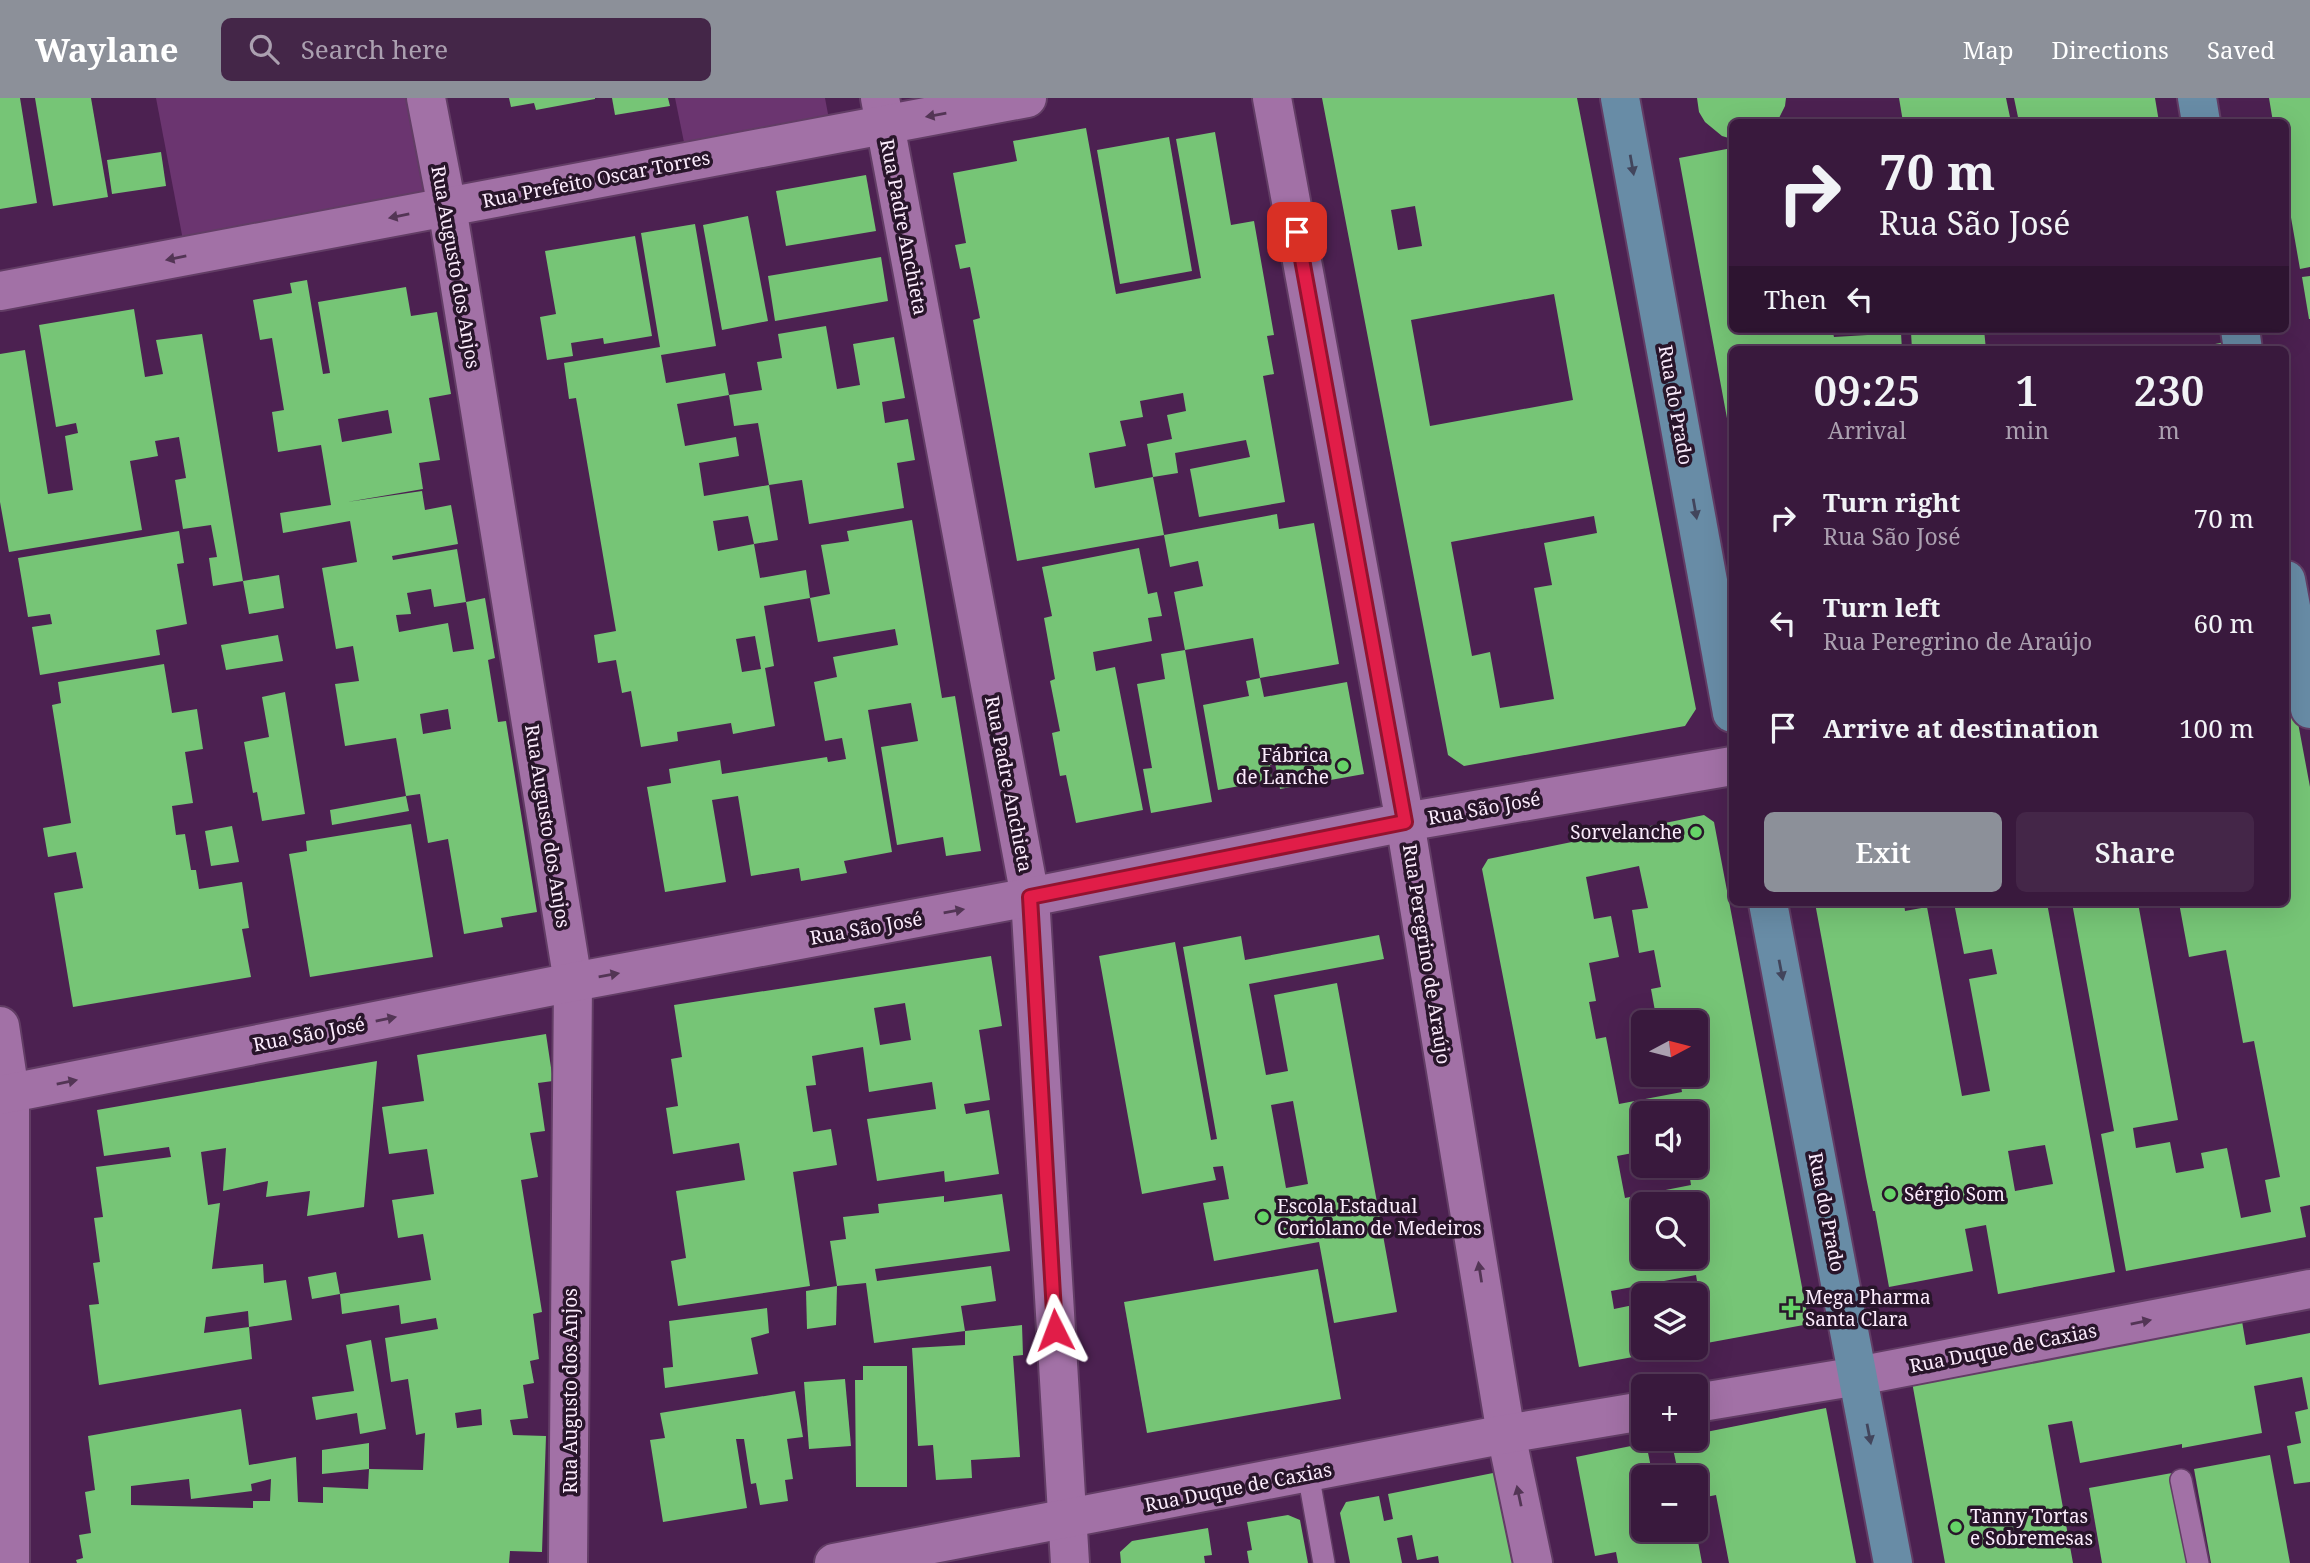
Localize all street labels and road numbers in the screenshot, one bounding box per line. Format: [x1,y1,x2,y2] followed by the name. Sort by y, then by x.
[874,137,934,317] street label: Rua Padre Anchieta
[480,144,712,214] street label: Rua Prefeito Oscar Torres
[425,163,487,371] street label: Rua Augusto dos Anjos
[1653,343,1699,467] street label: Rua do Prado
[979,694,1039,874] street label: Rua Padre Anchieta
[519,722,577,930] street label: Rua Augusto dos Anjos
[1426,785,1542,831] street label: Rua São José
[1397,842,1457,1066] street label: Rua Peregrino de Araújo
[808,905,924,951] street label: Rua São José
[251,1010,367,1058] street label: Rua São José
[1803,1150,1851,1274] street label: Rua do Prado
[557,1288,583,1494] street label: Rua Augusto dos Anjos
[1907,1317,2099,1379] street label: Rua Duque de Caxias
[1142,1456,1334,1518] street label: Rua Duque de Caxias

